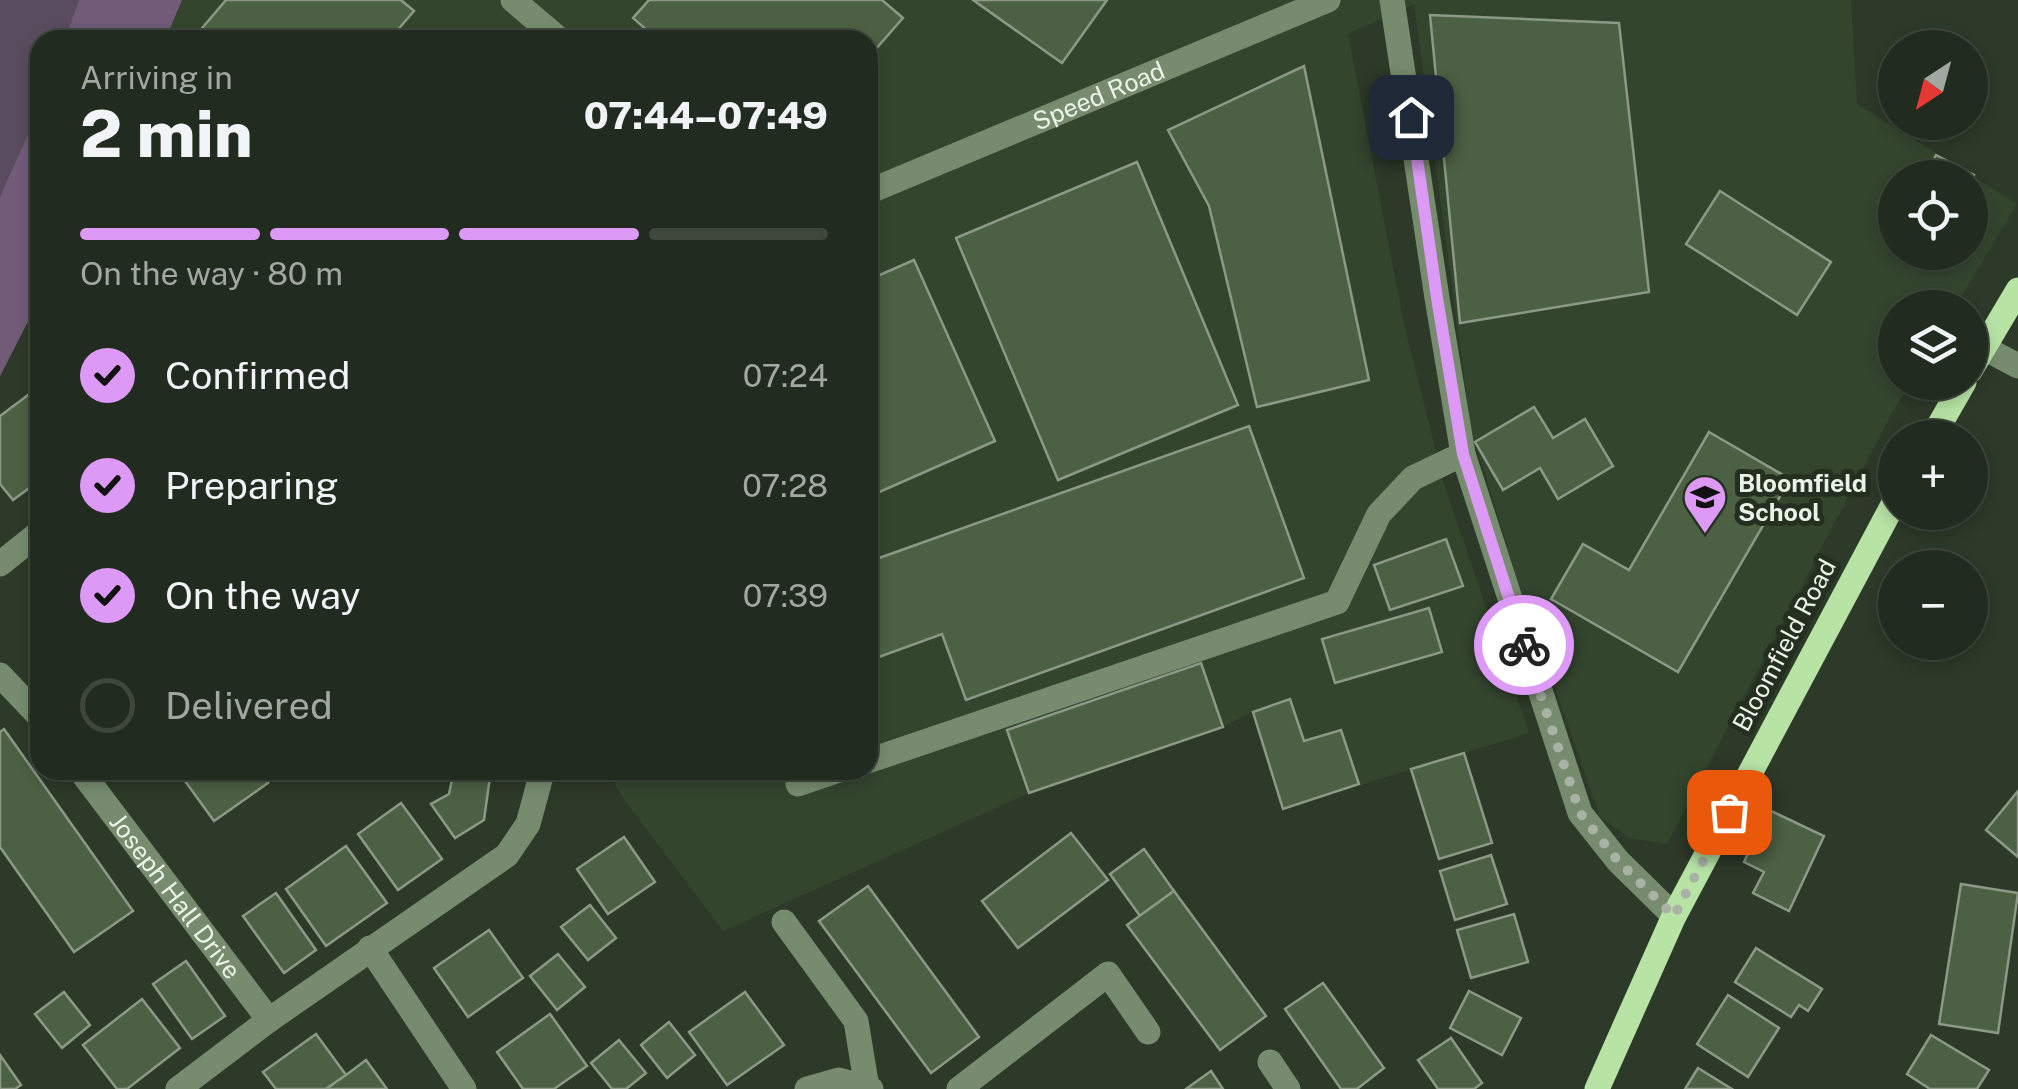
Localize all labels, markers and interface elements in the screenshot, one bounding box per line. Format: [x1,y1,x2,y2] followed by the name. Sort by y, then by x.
[1878,30,1988,140] north arrow
[1878,30,1988,660] map controls
[1028,55,1169,137] street label: Speed Road
[80,59,233,96] text: Arriving in
[1369,75,1454,160] pin
[1384,90,1439,145] icon: home
[584,93,828,138] text: 07:44–07:49
[80,95,253,172] text: 2 min
[1878,160,1988,270] button: locate
[80,255,343,292] text: On the way · 80 m
[1878,290,1988,400] button: layers
[80,348,135,403] icon: check
[165,353,350,398] text: Confirmed
[743,357,828,394] text: 07:24
[1878,420,1988,530] button: +
[80,458,135,513] icon: check
[165,463,339,508] text: Preparing
[742,467,828,504] text: 07:28
[1738,468,1867,527] place label: Bloomfield School
[1682,474,1728,535] school or university icon: Bloomfield School
[1878,550,1988,660] button: −
[1726,554,1842,736] street label: Bloomfield Road
[80,568,135,623] icon: check
[165,573,361,618] text: On the way
[743,577,828,614] text: 07:39
[1474,595,1574,695] courier
[1497,618,1552,673] icon: bike
[165,683,333,728] text: Delivered
[1687,770,1772,855] pin
[1702,785,1757,840] icon: bag
[103,807,247,985] street label: Joseph Hall Drive

